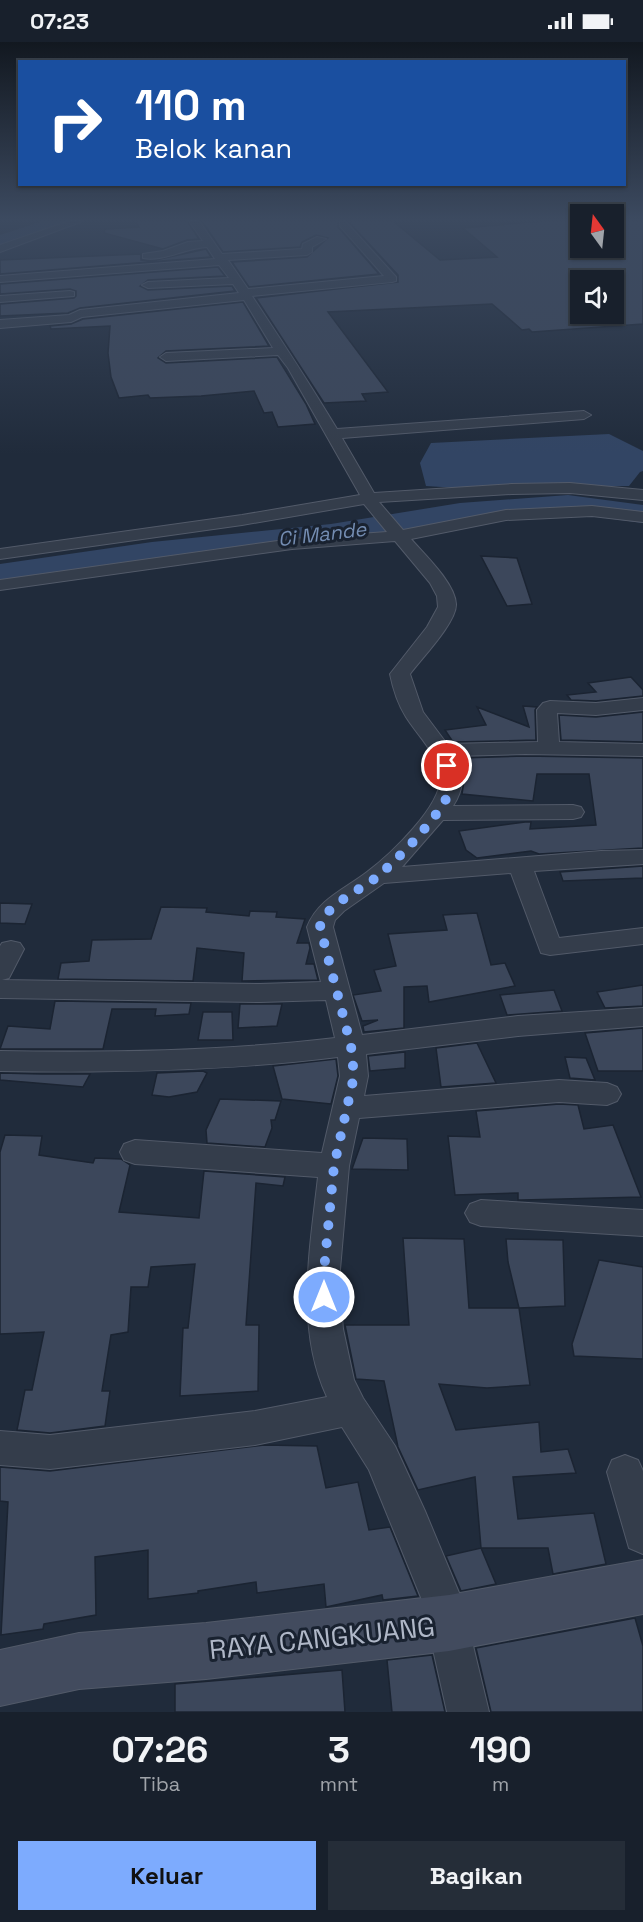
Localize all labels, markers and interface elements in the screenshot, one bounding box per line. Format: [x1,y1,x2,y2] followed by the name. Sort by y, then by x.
[30,7,89,35] text: 07:23
[135,79,247,132] text: 110 m
[36,84,114,162] icon: right
[135,131,292,166] text: Belok kanan
[570,204,624,258] north arrow
[570,204,624,324] map controls
[570,270,624,324] button: sound
[276,516,369,552] water label: Ci Mande
[421,740,472,791] pin
[430,749,463,782] icon: arrive
[292,1265,356,1329] position arrow
[207,1609,437,1667] street label: RAYA CANGKUANG
[111,1727,208,1773] text: 07:26
[328,1727,350,1773] text: 3
[470,1727,532,1773] text: 190
[139,1771,180,1797] text: Tiba
[320,1771,358,1797] text: mnt
[492,1771,509,1797] text: m
[18,1841,316,1910] button: Keluar
[328,1841,625,1910] button: Bagikan

